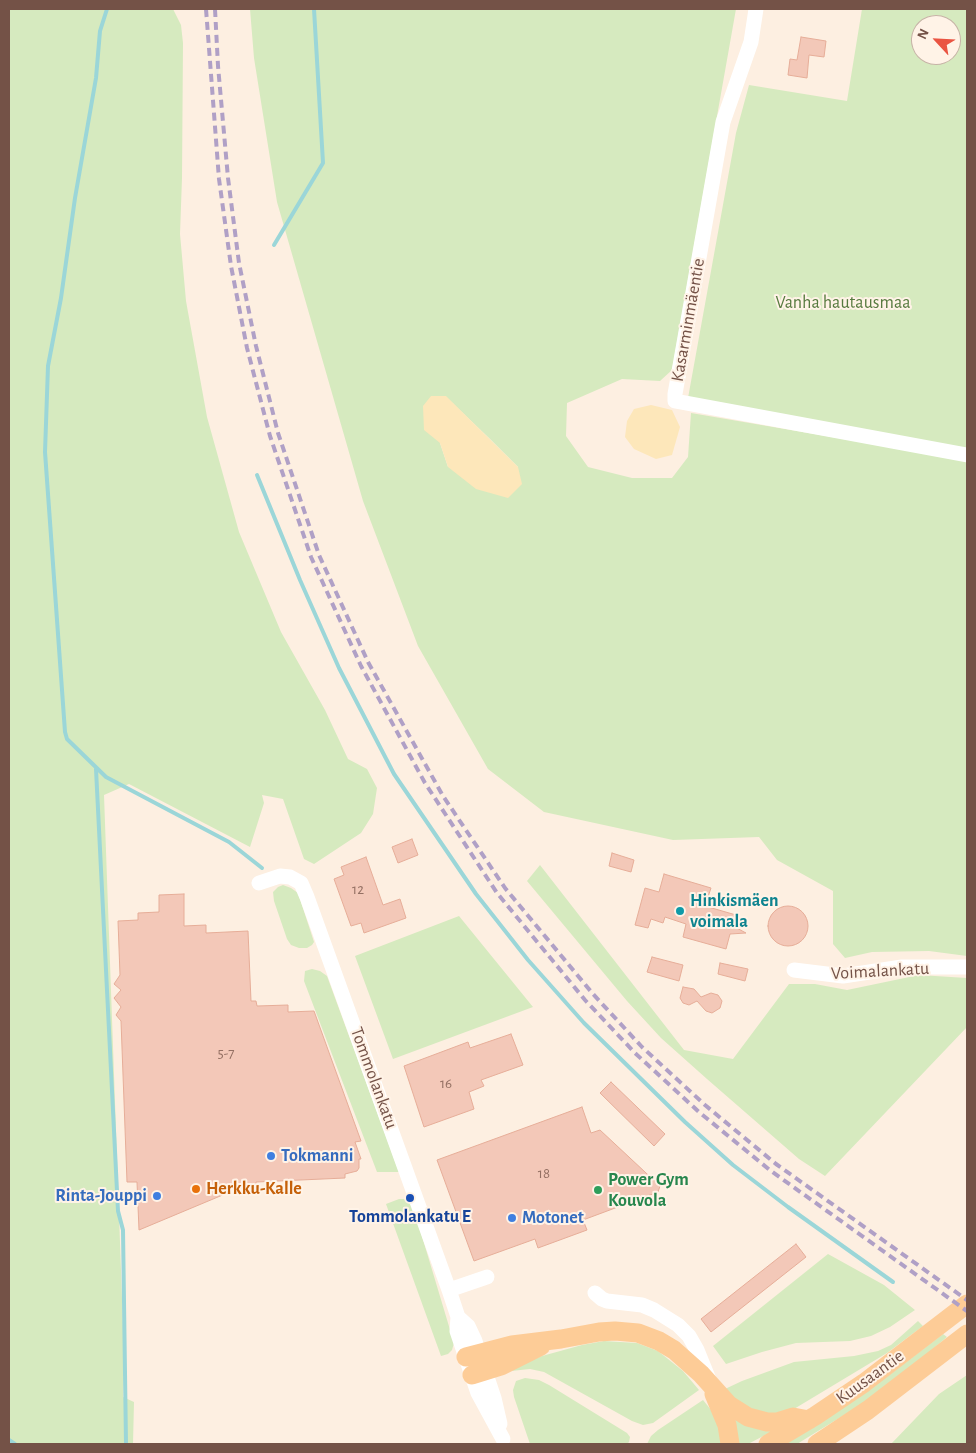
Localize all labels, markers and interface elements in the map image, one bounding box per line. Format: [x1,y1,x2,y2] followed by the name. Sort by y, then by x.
[911,15,961,65] north arrow
[915,27,932,41] text: N
[666,257,710,383] street label: Kasarminmäentie
[775,292,911,314] park label: Vanha hautausmaa
[352,880,364,898] house number: 12
[690,890,778,932] place label: Hinkismäen voimala
[674,905,686,917] marker: Hinkismäen voimala
[830,958,930,984] street label: Voimalankatu
[346,1024,402,1132] street label: Tommolankatu
[217,1044,235,1062] house number: 5-7
[440,1074,452,1092] house number: 16
[281,1145,353,1167] place label: Tokmanni
[265,1150,277,1162] marker: Tokmanni
[538,1164,550,1182] house number: 18
[608,1169,689,1212] place label: Power Gym Kouvola
[206,1178,302,1200] place label: Herkku-Kalle
[190,1183,202,1195] marker: Herkku-Kalle
[592,1184,604,1196] marker: Power Gym Kouvola
[55,1185,147,1207] place label: Rinta-Jouppi
[151,1190,163,1202] marker: Rinta-Jouppi
[404,1192,416,1204] marker: Tommolankatu E
[349,1206,471,1228] place label: Tommolankatu E
[522,1207,584,1229] place label: Motonet
[506,1212,518,1224] marker: Motonet
[832,1345,908,1409] street label: Kuusaantie

